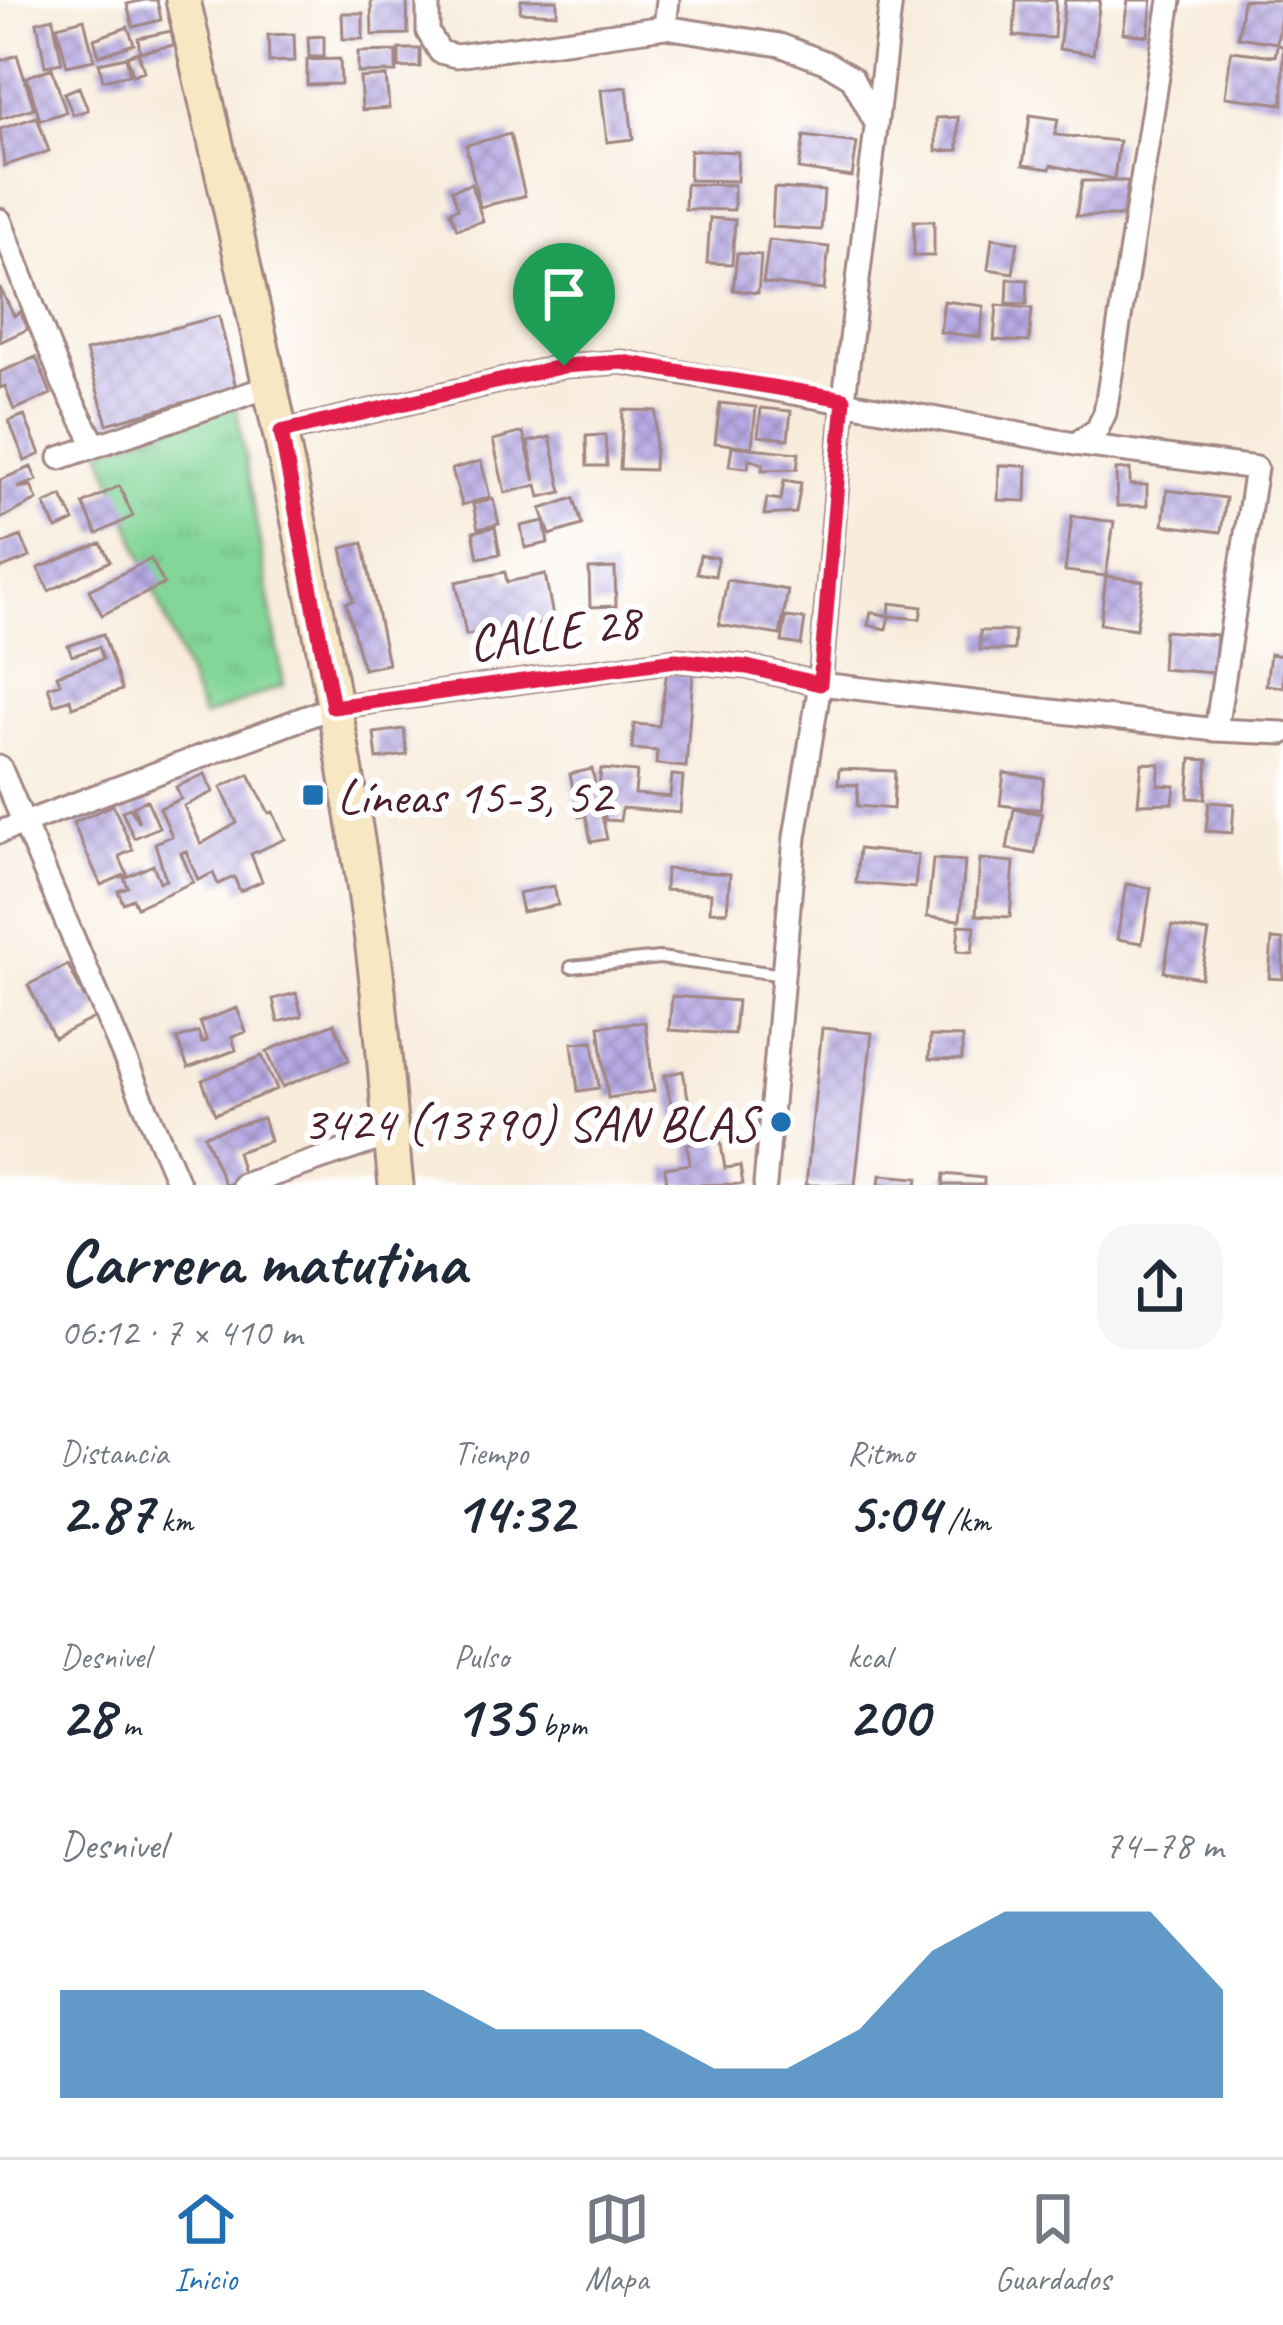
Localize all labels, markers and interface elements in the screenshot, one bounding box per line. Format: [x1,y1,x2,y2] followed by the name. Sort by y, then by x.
[513,243,615,366] pin
[531,261,597,327] icon: arrive
[464,588,649,676] street label: CALLE 28
[337,764,616,828] place label: Líneas 15-3, 52
[300,782,326,808] marker: Líneas 15-3, 52
[303,1091,763,1155] place label: 3424 (13790) SAN BLAS
[768,1109,794,1135] marker: 3424 (13790) SAN BLAS
[60,1221,466,1304] text: Carrera matutina
[1097,1224,1223,1350] button: share
[60,1308,302,1357] text: 06:12 · 7 × 410 m
[60,1432,168,1474] text: Distancia
[454,1432,528,1474] text: Tiempo
[847,1432,914,1474] text: Ritmo
[60,1474,153,1550] text: 2.87
[454,1474,574,1550] text: 14:32
[847,1474,939,1550] text: 5:04
[153,1500,193,1542] text: km
[939,1500,990,1542] text: /km
[60,1636,150,1678] text: Desnivel
[454,1636,509,1678] text: Pulso
[847,1636,891,1678] text: kcal
[60,1678,114,1754] text: 28
[454,1678,534,1754] text: 135
[847,1678,928,1754] text: 200
[114,1704,140,1746] text: m
[534,1704,587,1746] text: bpm
[60,1821,166,1870] text: Desnivel
[1104,1821,1223,1870] text: 74–78 m
[173,2186,239,2300] tab: Inicio
[584,2186,650,2300] tab: Mapa
[995,2186,1110,2300] tab: Guardados

